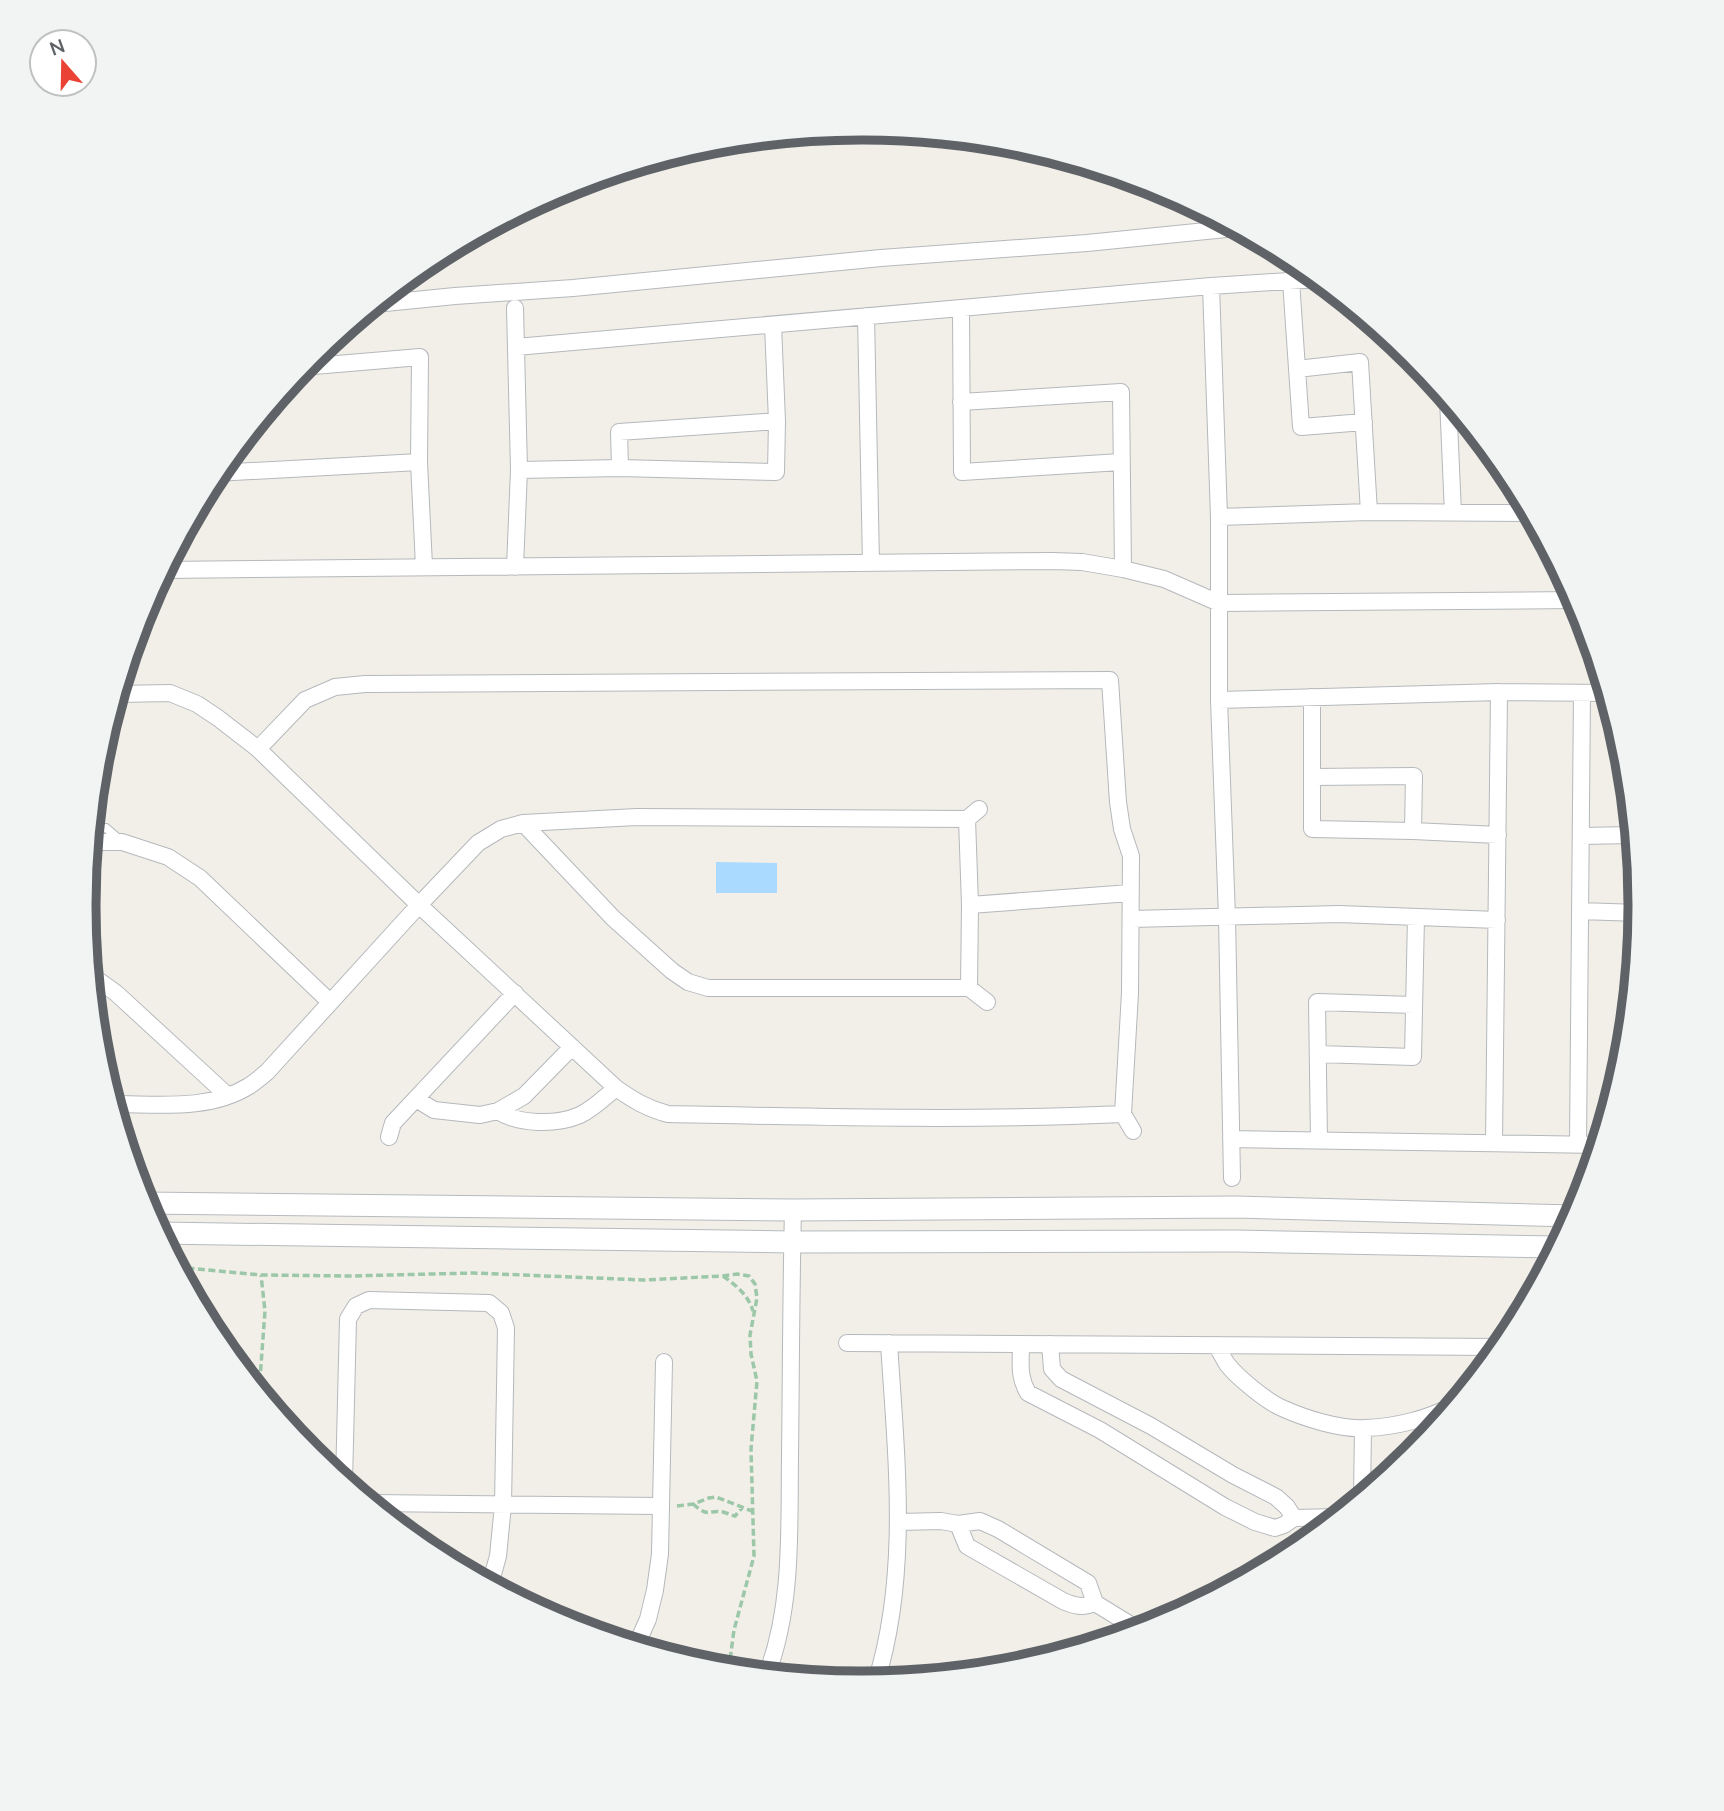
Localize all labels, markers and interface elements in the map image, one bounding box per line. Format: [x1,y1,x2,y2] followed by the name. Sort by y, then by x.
[28,28,98,98] north arrow
[46,33,68,61] text: N

